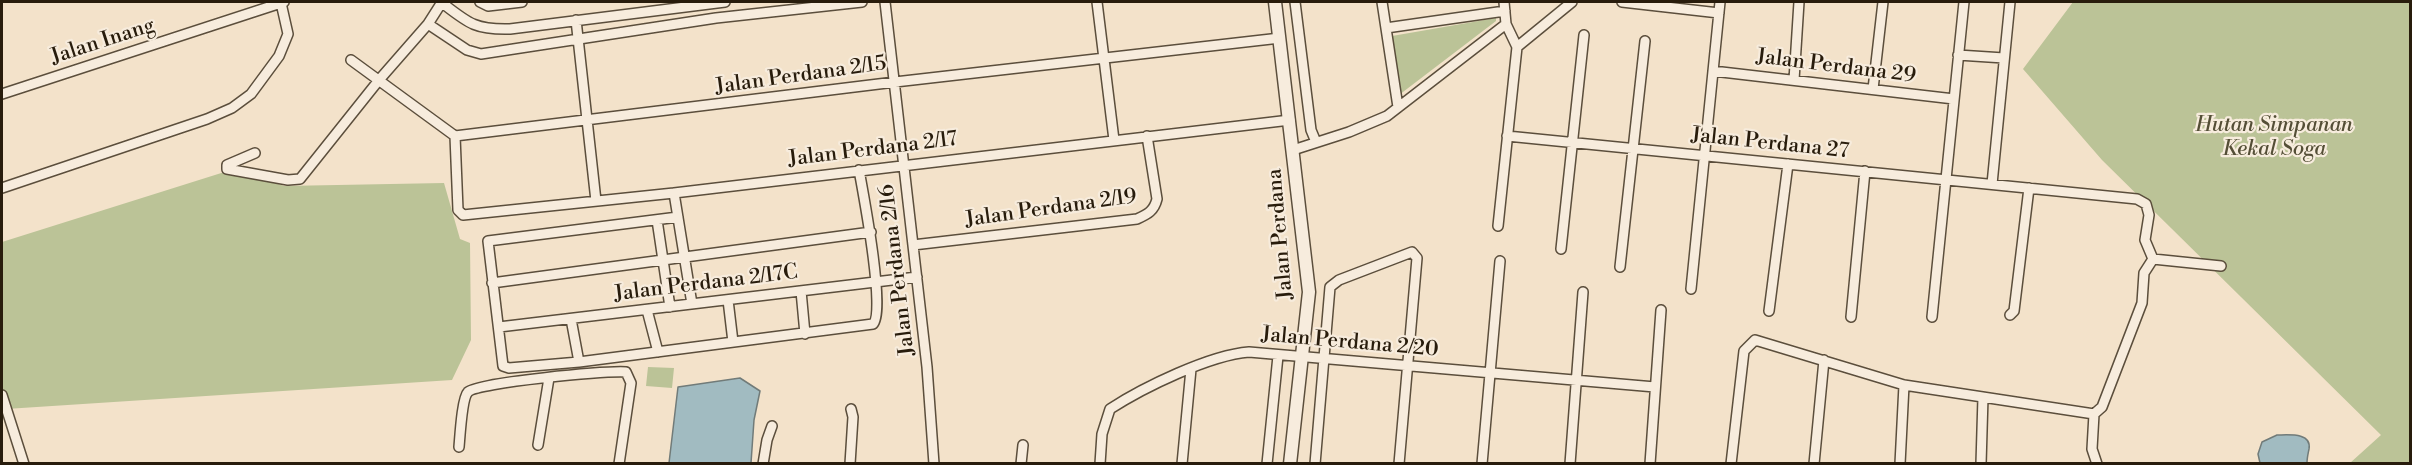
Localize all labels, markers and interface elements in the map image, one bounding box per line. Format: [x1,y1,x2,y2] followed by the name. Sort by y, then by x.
[48,13,158,71] street label: Jalan Inang
[1755,45,1917,89] street label: Jalan Perdana 29
[714,52,888,100] street label: Jalan Perdana 2/15
[2195,113,2353,163] park label: Hutan Simpanan Kekal Soga
[1690,123,1850,165] street label: Jalan Perdana 27
[787,127,959,173] street label: Jalan Perdana 2/17
[1263,167,1299,301] street label: Jalan Perdana
[875,183,921,357] street label: Jalan Perdana 2/16
[964,185,1138,233] street label: Jalan Perdana 2/19
[613,260,799,308] street label: Jalan Perdana 2/17C
[1260,323,1440,363] street label: Jalan Perdana 2/20

